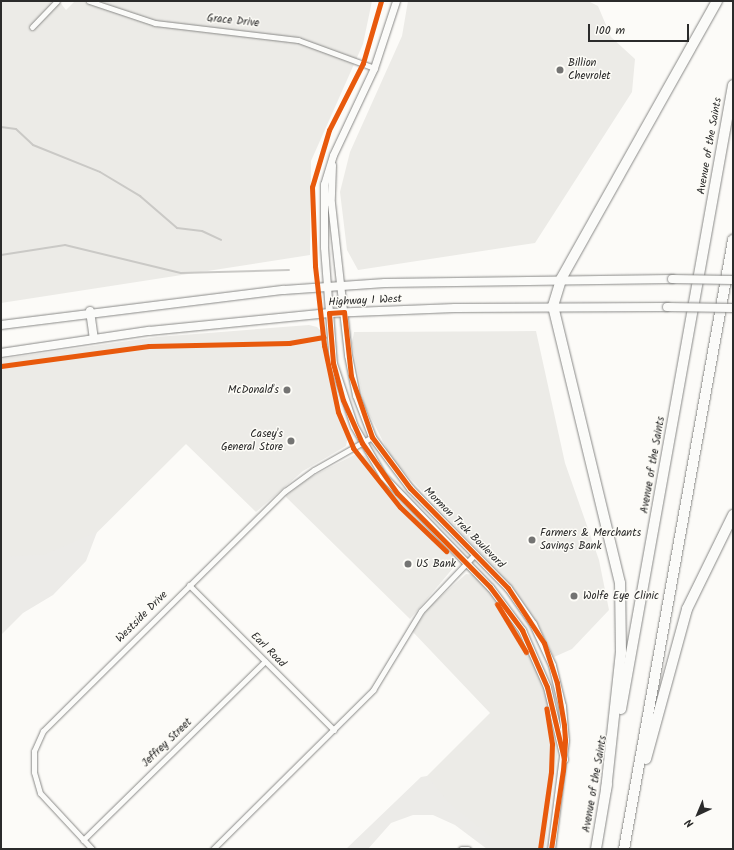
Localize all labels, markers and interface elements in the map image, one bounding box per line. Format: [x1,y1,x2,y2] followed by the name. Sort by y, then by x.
[206,12,260,30] street label: Grace Drive
[590,16,691,42] scale bar
[595,21,625,40] text: 100 m
[568,57,611,83] place label: Billion Chevrolet
[555,65,565,75] marker: Billion Chevrolet
[695,96,725,196] street label: Avenue of the Saints
[328,292,402,310] street label: Highway 1 West
[228,383,279,397] place label: McDonald's
[282,385,292,395] marker: McDonald's
[638,415,668,515] street label: Avenue of the Saints
[221,428,283,454] place label: Casey's General Store
[286,436,296,446] marker: Casey's General Store
[421,485,507,571] street label: Mormon Trek Boulevard
[540,527,641,553] place label: Farmers & Merchants Savings Bank
[527,535,537,545] marker: Farmers & Merchants Savings Bank
[416,557,456,571] place label: US Bank
[403,559,413,569] marker: US Bank
[113,588,171,646] street label: Westside Drive
[583,589,659,603] place label: Wolfe Eye Clinic
[568,590,580,602] marker: Wolfe Eye Clinic
[248,630,288,670] street label: Earl Road
[139,716,195,770] street label: Jeffrey Street
[580,734,610,834] street label: Avenue of the Saints
[678,794,718,834] north arrow
[681,814,698,832] text: N

